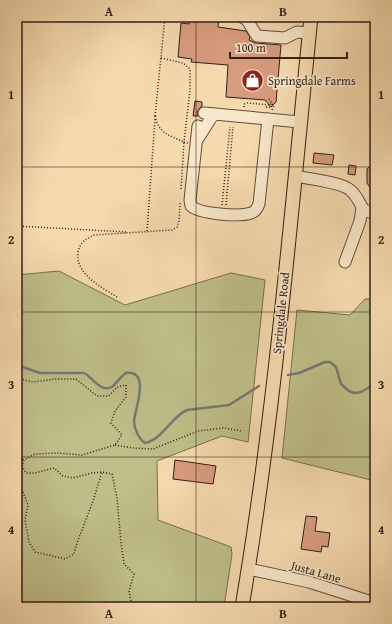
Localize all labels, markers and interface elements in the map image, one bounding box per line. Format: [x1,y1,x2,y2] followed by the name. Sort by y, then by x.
[105,2,114,21] text: A
[279,2,287,21] text: B
[230,34,347,60] scale bar
[236,39,266,56] text: 100 m
[239,68,265,94] shop icon: Springdale Farms
[268,72,356,89] place label: Springdale Farms
[8,85,14,104] text: 1
[378,85,384,104] text: 1
[8,230,15,249] text: 2
[378,230,385,249] text: 2
[268,271,293,355] street label: Springdale Road
[8,375,14,394] text: 3
[378,375,384,394] text: 3
[8,520,15,539] text: 4
[378,520,385,539] text: 4
[287,556,344,587] street label: Justa Lane
[105,604,114,623] text: A
[279,604,287,623] text: B

